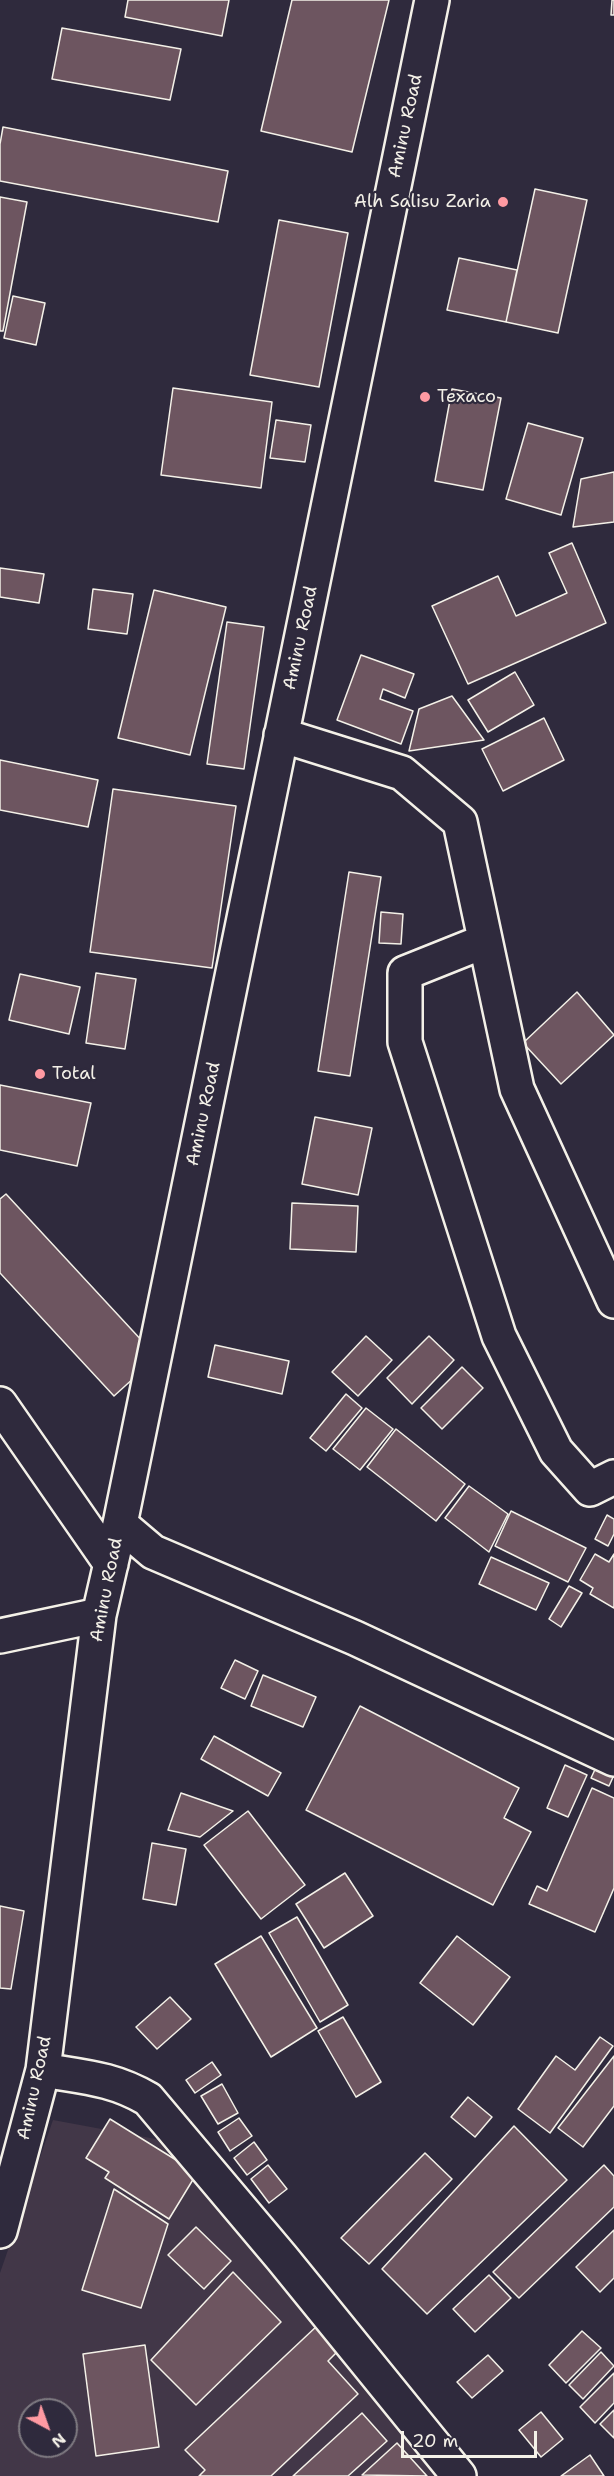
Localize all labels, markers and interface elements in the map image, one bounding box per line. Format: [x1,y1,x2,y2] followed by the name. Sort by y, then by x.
[384,72,428,180] street label: Aminu Road
[354,191,491,213] place label: Alh Salisu Zaria
[496,195,510,209] marker: Alh Salisu Zaria
[437,386,496,408] place label: Texaco
[418,390,432,404] marker: Texaco
[279,584,323,692] street label: Aminu Road
[182,1060,226,1168] street label: Aminu Road
[52,1063,96,1085] place label: Total
[33,1067,47,1081] marker: Total
[86,1536,128,1644] street label: Aminu Road
[13,2034,57,2142] street label: Aminu Road
[18,2398,78,2458] north arrow
[404,2419,540,2457] scale bar
[47,2428,71,2453] text: N
[412,2429,458,2453] text: 20 m

